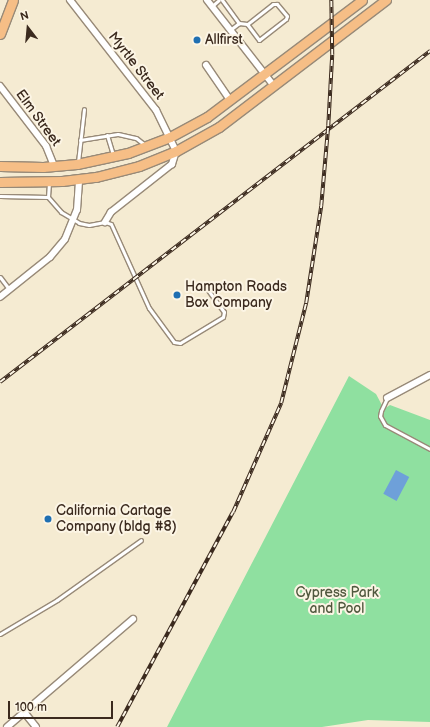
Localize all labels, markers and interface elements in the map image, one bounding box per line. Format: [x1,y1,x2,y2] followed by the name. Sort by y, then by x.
[8,8,48,48] north arrow
[19,9,30,23] text: N
[104,29,168,103] street label: Myrtle Street
[205,32,243,48] place label: Allfirst
[192,35,202,45] marker: Allfirst
[12,86,64,150] street label: Elm Street
[185,279,287,312] place label: Hampton Roads Box Company
[172,290,182,300] marker: Hampton Roads Box Company
[56,503,178,536] place label: California Cartage Company (bldg #8)
[43,514,53,524] marker: California Cartage Company (bldg #8)
[295,585,379,618] park label: Cypress Park and Pool
[10,693,115,719] scale bar
[15,700,47,715] text: 100 m

